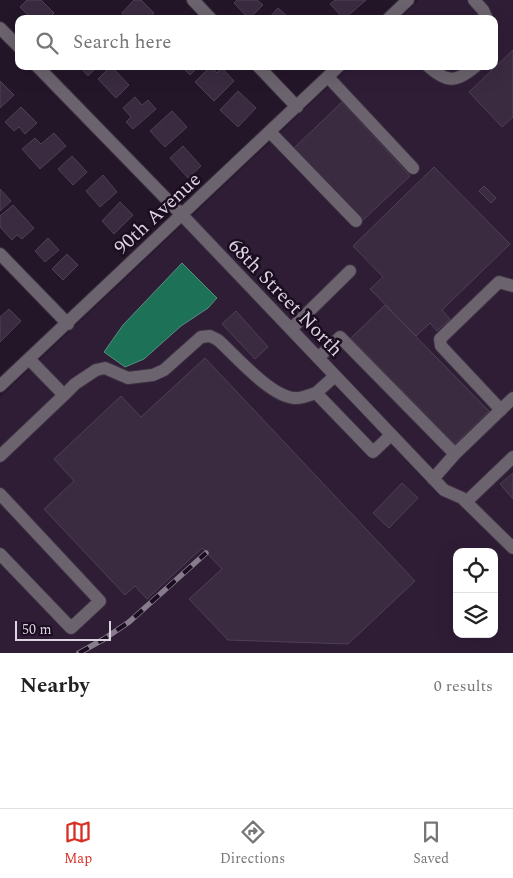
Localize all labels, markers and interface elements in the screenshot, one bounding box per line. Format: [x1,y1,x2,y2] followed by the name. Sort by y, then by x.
[15,15,498,70] search box
[73,28,172,57] text: Search here
[33,29,61,57] icon: search
[107,165,208,262] street label: 90th Avenue
[221,232,350,364] street label: 68th Street North
[453,548,498,638] map controls
[453,548,498,593] button: locate
[453,593,498,638] button: layers
[15,618,111,641] scale bar
[22,619,52,640] text: 50 m
[20,670,90,702] text: Nearby
[434,674,493,698] text: 0 results
[64,818,92,869] tab: Map
[220,818,285,869] tab: Directions
[413,818,449,869] tab: Saved

